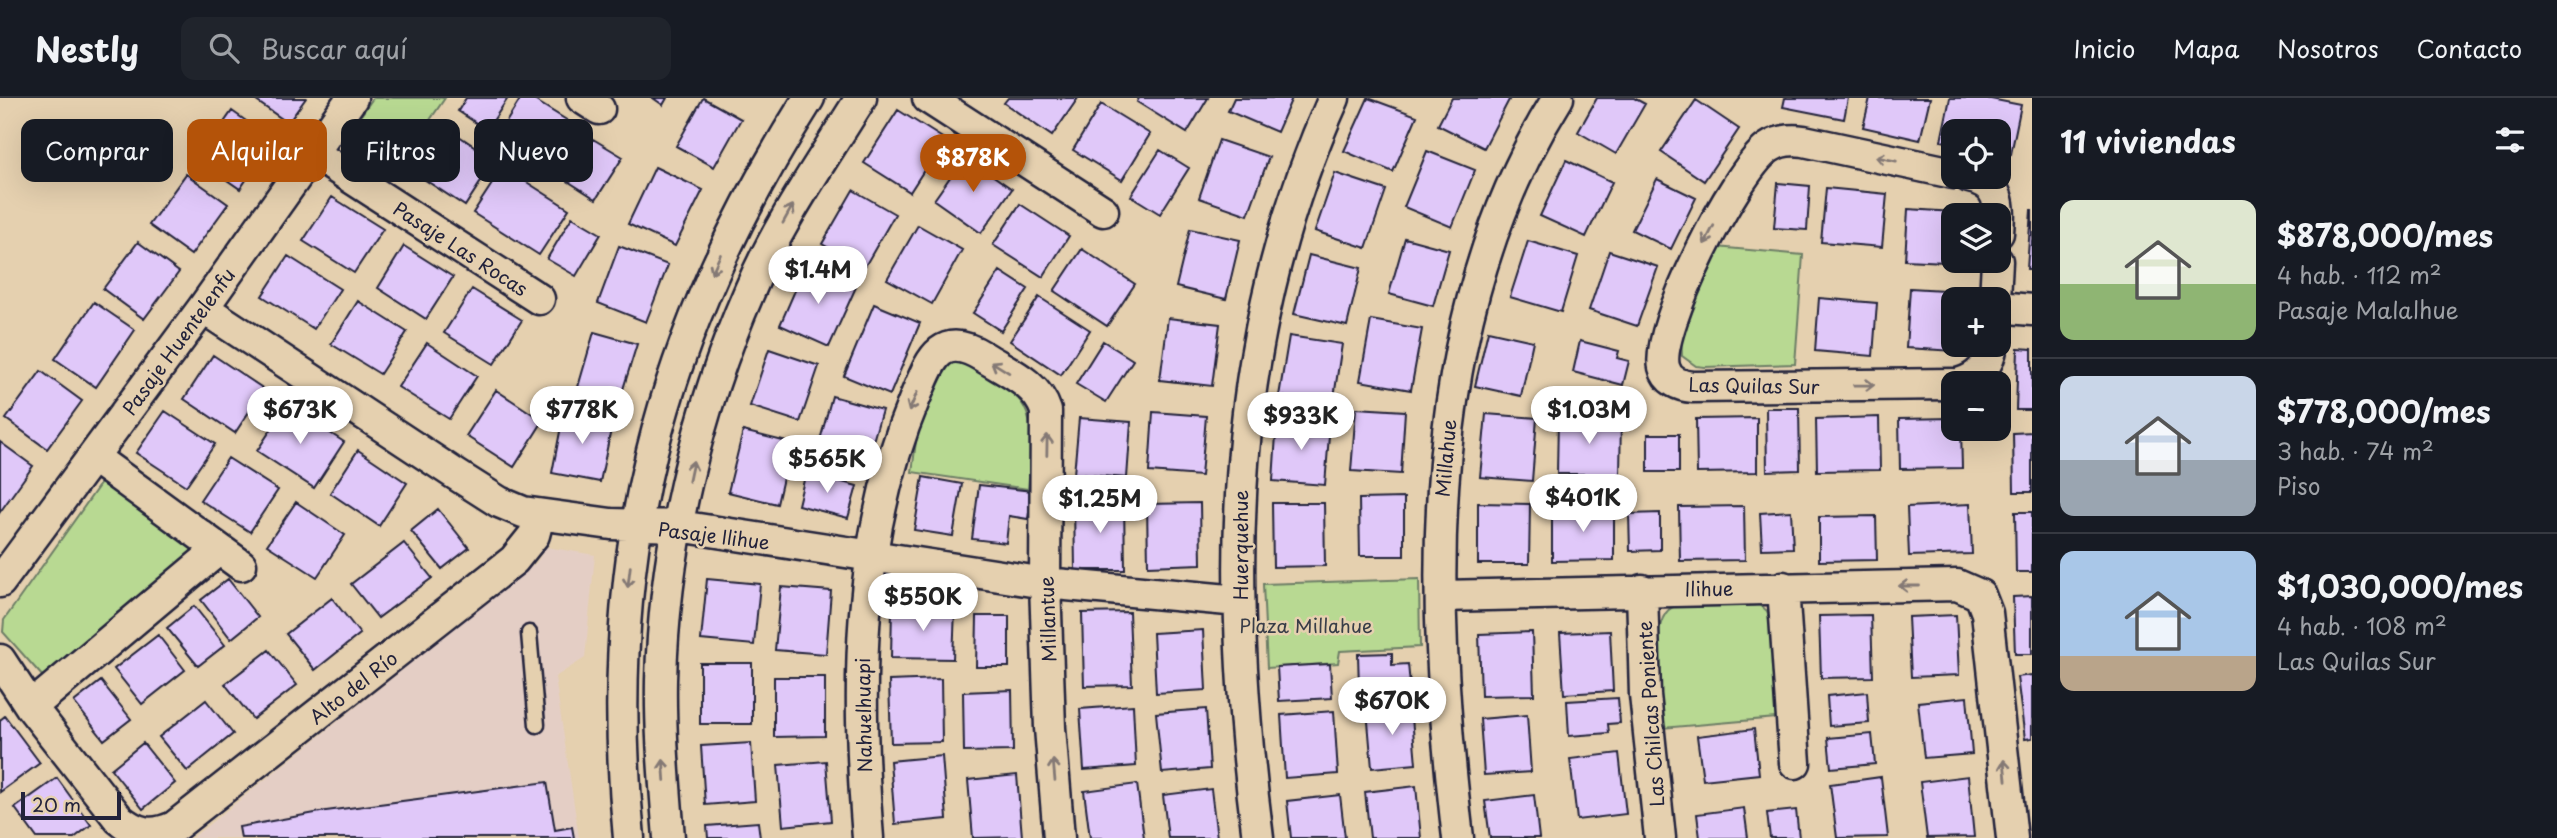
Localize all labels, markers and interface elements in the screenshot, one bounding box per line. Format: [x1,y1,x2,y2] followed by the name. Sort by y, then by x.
[181,17,671,80] search box
[35,23,139,73] text: Nestly
[205,29,243,67] icon: search
[261,29,407,68] text: Buscar aquí
[2074,30,2135,66] text: Inicio
[2173,30,2239,66] text: Mapa
[2277,30,2379,66] text: Nosotros
[2417,30,2522,66] text: Contacto
[2060,118,2236,163] text: 11 viviendas
[21,119,173,182] chip: Comprar
[187,119,327,182] chip: Alquilar
[341,119,460,182] chip: Filtros
[474,119,593,182] chip: Nuevo
[1941,119,2011,441] map controls
[1941,119,2011,189] button: locate
[2491,121,2529,159] icon: filters
[924,134,1022,194] pin: $878K
[936,139,1010,174] text: $878K
[1875,151,1898,165] one-way arrow
[388,194,534,302] street label: Pasaje Las Rocas
[1941,203,2011,273] button: layers
[782,204,796,224] one-way arrow
[2277,212,2493,257] text: $878,000/mes
[1702,224,1716,245] one-way arrow
[2116,228,2200,312] icon: home
[769,246,867,306] pin: $1.4M
[784,251,852,286] text: $1.4M
[709,253,722,275] one-way arrow
[2277,257,2442,292] text: 4 hab. · 112 m²
[115,262,241,420] street label: Pasaje Huentelenfu
[1941,287,2011,357] button: +
[2277,292,2459,327] text: Pasaje Malalhue
[990,359,1010,373] one-way arrow
[1688,370,1820,400] street label: Las Quilas Sur
[1941,371,2011,441] button: −
[1852,379,1875,392] one-way arrow
[251,386,349,446] pin: $673K
[533,386,631,446] pin: $778K
[1532,386,1646,446] pin: $1.03M
[2277,388,2491,433] text: $778,000/mes
[263,391,337,426] text: $673K
[546,391,618,426] text: $778K
[906,391,919,412] one-way arrow
[1547,391,1631,426] text: $1.03M
[1252,392,1350,452] pin: $933K
[1263,397,1339,432] text: $933K
[2116,404,2200,488] icon: home
[1428,418,1462,498] street label: Millahue
[2277,433,2434,468] text: 3 hab. · 74 m²
[1041,434,1054,457] one-way arrow
[778,436,876,495] pin: $565K
[788,440,866,475] text: $565K
[684,460,698,483] one-way arrow
[2277,468,2321,503] text: Piso
[1534,474,1632,534] pin: $401K
[1043,476,1157,535] pin: $1.25M
[1545,479,1621,514] text: $401K
[1058,480,1142,515] text: $1.25M
[1226,490,1254,600] street label: Huerquehue
[656,514,772,556] street label: Pasaje Ilihue
[2277,563,2523,608] text: $1,030,000/mes
[622,565,635,587] one-way arrow
[874,574,972,633] pin: $550K
[1684,574,1734,602] street label: Ilihue
[1032,576,1062,662] street label: Millantue
[884,578,962,613] text: $550K
[1898,579,1921,593] one-way arrow
[2116,579,2200,663] icon: home
[2277,608,2447,643] text: 4 hab. · 108 m²
[1239,611,1373,639] park label: Plaza Millahue
[1630,620,1670,808] street label: Las Chilcas Poniente
[2277,643,2436,678] text: Las Quilas Sur
[303,644,403,730] street label: Alto del Río
[848,657,878,773] street label: Nahuelhuapi
[1343,678,1441,737] pin: $670K
[1354,682,1430,717] text: $670K
[657,759,670,782] one-way arrow
[1047,759,1060,782] one-way arrow
[1998,759,2011,782] one-way arrow
[21,789,121,821] scale bar
[32,790,81,818] text: 20 m

